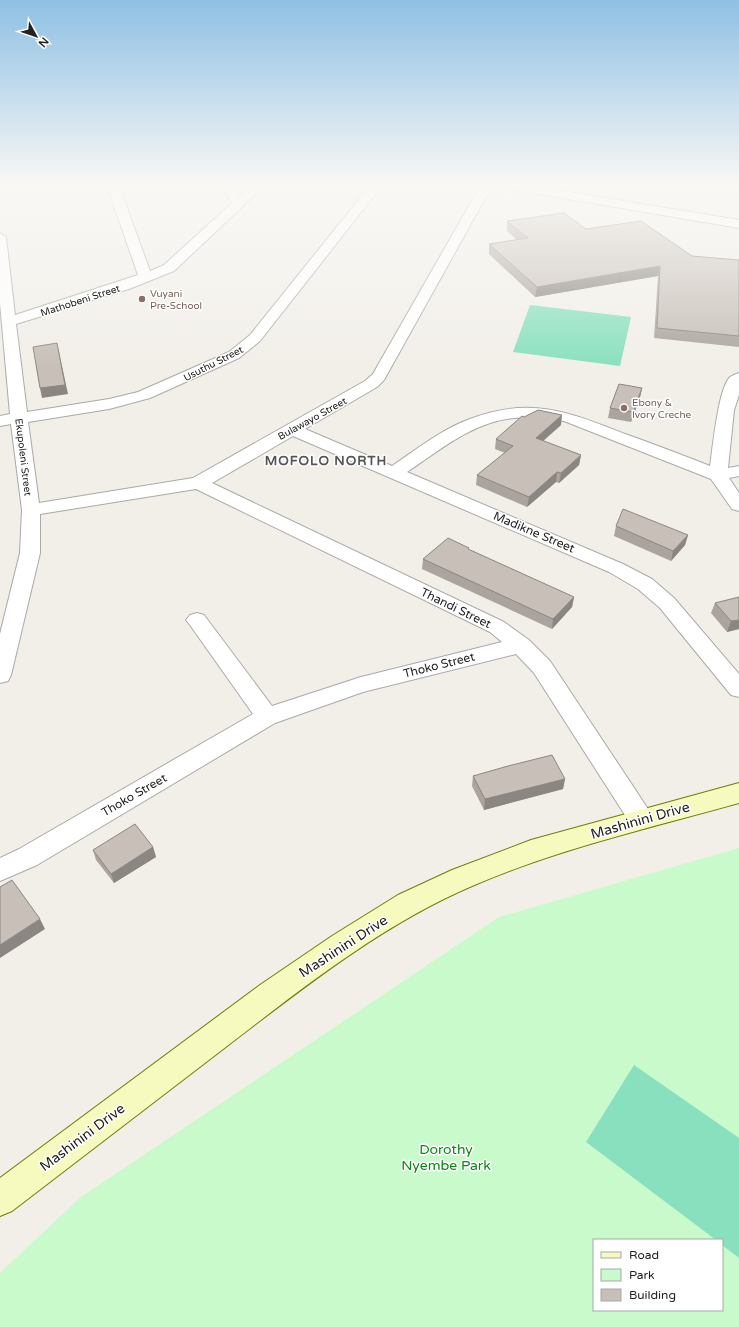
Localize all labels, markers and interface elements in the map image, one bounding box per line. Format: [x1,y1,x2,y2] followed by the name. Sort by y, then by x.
[16,16,56,56] north arrow
[35,35,51,50] text: N
[39,282,122,319] street label: Mathobeni Street
[150,288,202,312] place label: Vuyani Pre-School
[137,294,147,304] marker: Vuyani Pre-School
[182,344,245,384] street label: Usuthu Street
[276,395,349,443] street label: Bulawayo Street
[632,397,692,421] place label: Ebony & Ivory Creche
[619,403,629,413] marker: Ebony & Ivory Creche
[12,418,34,497] street label: Ekupoleni Street
[265,453,387,469] district label: MOFOLO NORTH
[491,509,577,556] street label: Madikne Street
[419,585,494,631] street label: Thandi Street
[402,649,476,681] street label: Thoko Street
[99,770,169,819] street label: Thoko Street
[589,798,692,843] street label: Mashinini Drive
[296,911,391,981] street label: Mashinini Drive
[36,1100,128,1175] street label: Mashinini Drive
[401,1141,491,1174] park label: Dorothy Nyembe Park
[593,1239,723,1311] legend
[629,1248,659,1262] text: Road
[629,1268,655,1282] text: Park
[629,1288,676,1302] text: Building

